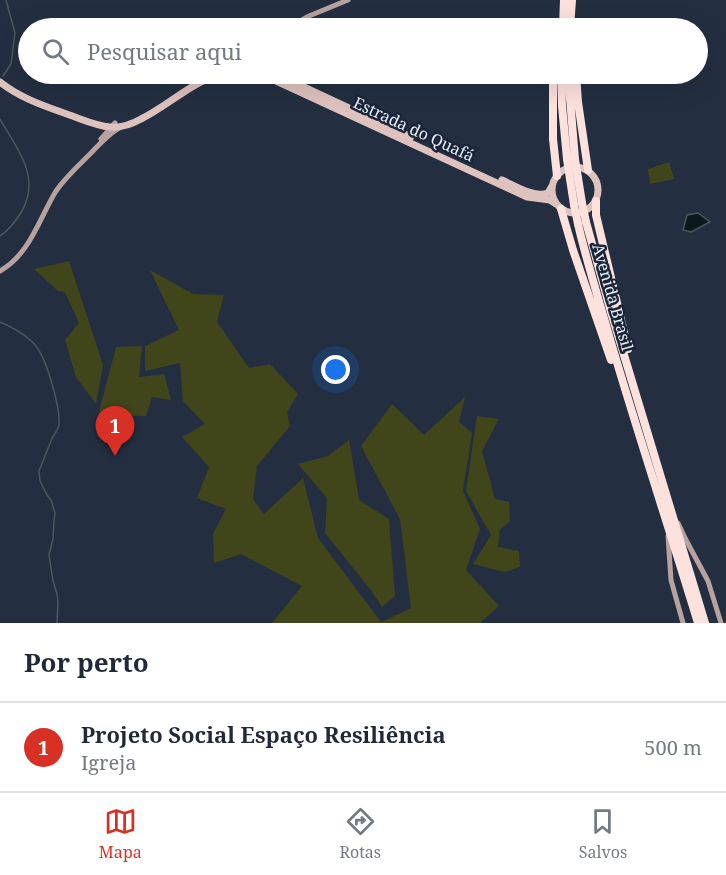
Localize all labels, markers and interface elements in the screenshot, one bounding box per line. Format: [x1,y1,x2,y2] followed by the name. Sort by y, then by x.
[18,18,708,84] search box
[39,35,72,68] icon: search
[87,36,242,66] text: Pesquisar aqui
[350,91,478,167] street label: Estrada do Quafá
[587,241,639,353] street label: Avenida Brasil
[321,355,350,384] your location
[96,406,134,456] pin: 1
[24,644,149,680] text: Por perto
[81,719,446,749] text: Projeto Social Espaço Resiliência
[38,734,49,761] text: 1
[644,734,702,761] text: 500 m
[81,749,136,776] text: Igreja
[99,805,142,863] tab: Mapa
[339,805,381,863] tab: Rotas
[579,805,627,863] tab: Salvos

